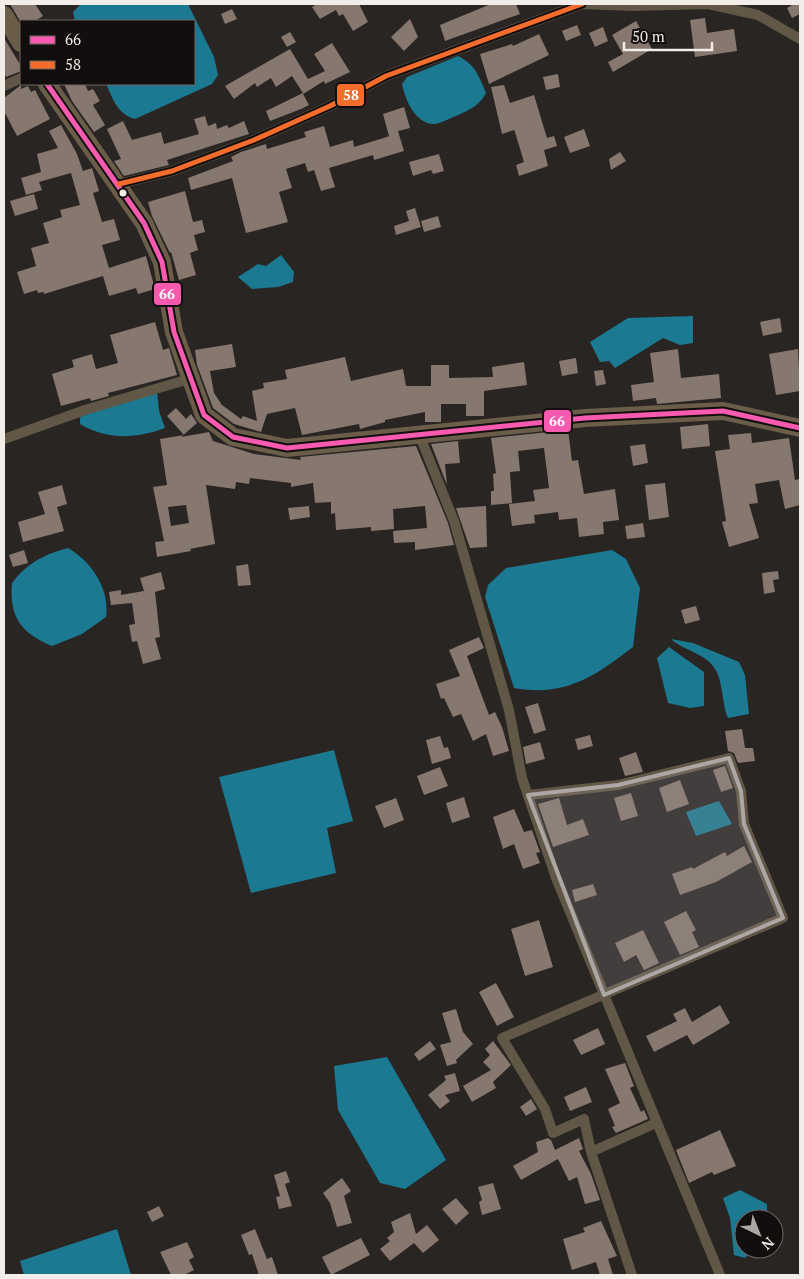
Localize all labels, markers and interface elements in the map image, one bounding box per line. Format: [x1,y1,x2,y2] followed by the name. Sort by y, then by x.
[20,20,195,85] legend
[624,20,712,52] scale bar
[632,26,665,46] text: 50 m
[65,29,81,49] text: 66
[65,54,81,74] text: 58
[336,83,365,107] line badge: 58
[343,85,359,104] text: 58
[118,188,128,198] unlabelled marker
[153,282,182,306] line badge: 66
[159,284,175,303] text: 66
[543,409,572,433] line badge: 66
[549,411,565,430] text: 66
[734,1209,784,1259] north arrow
[758,1233,779,1255] text: N

